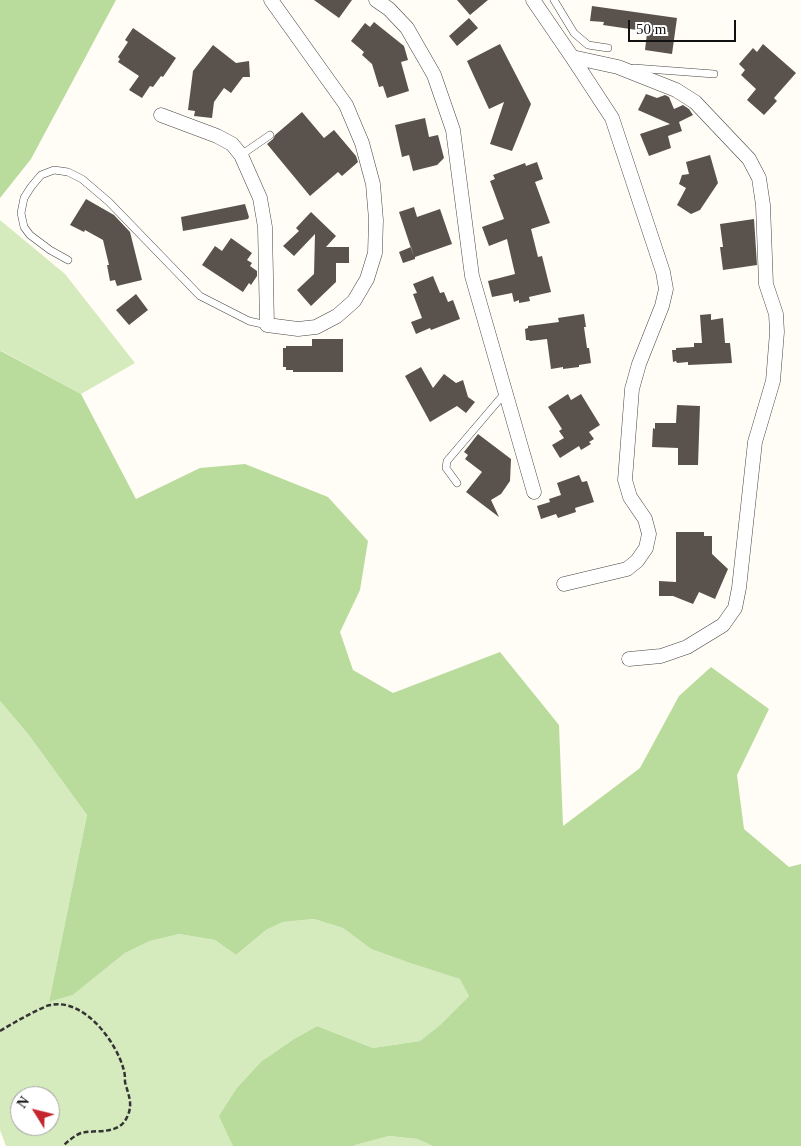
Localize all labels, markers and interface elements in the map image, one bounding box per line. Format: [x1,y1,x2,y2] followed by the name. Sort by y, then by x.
[631,10,738,42] scale bar
[636,21,666,37] text: 50 m
[10,1086,60,1136] north arrow
[14,1094,32,1111] text: N

